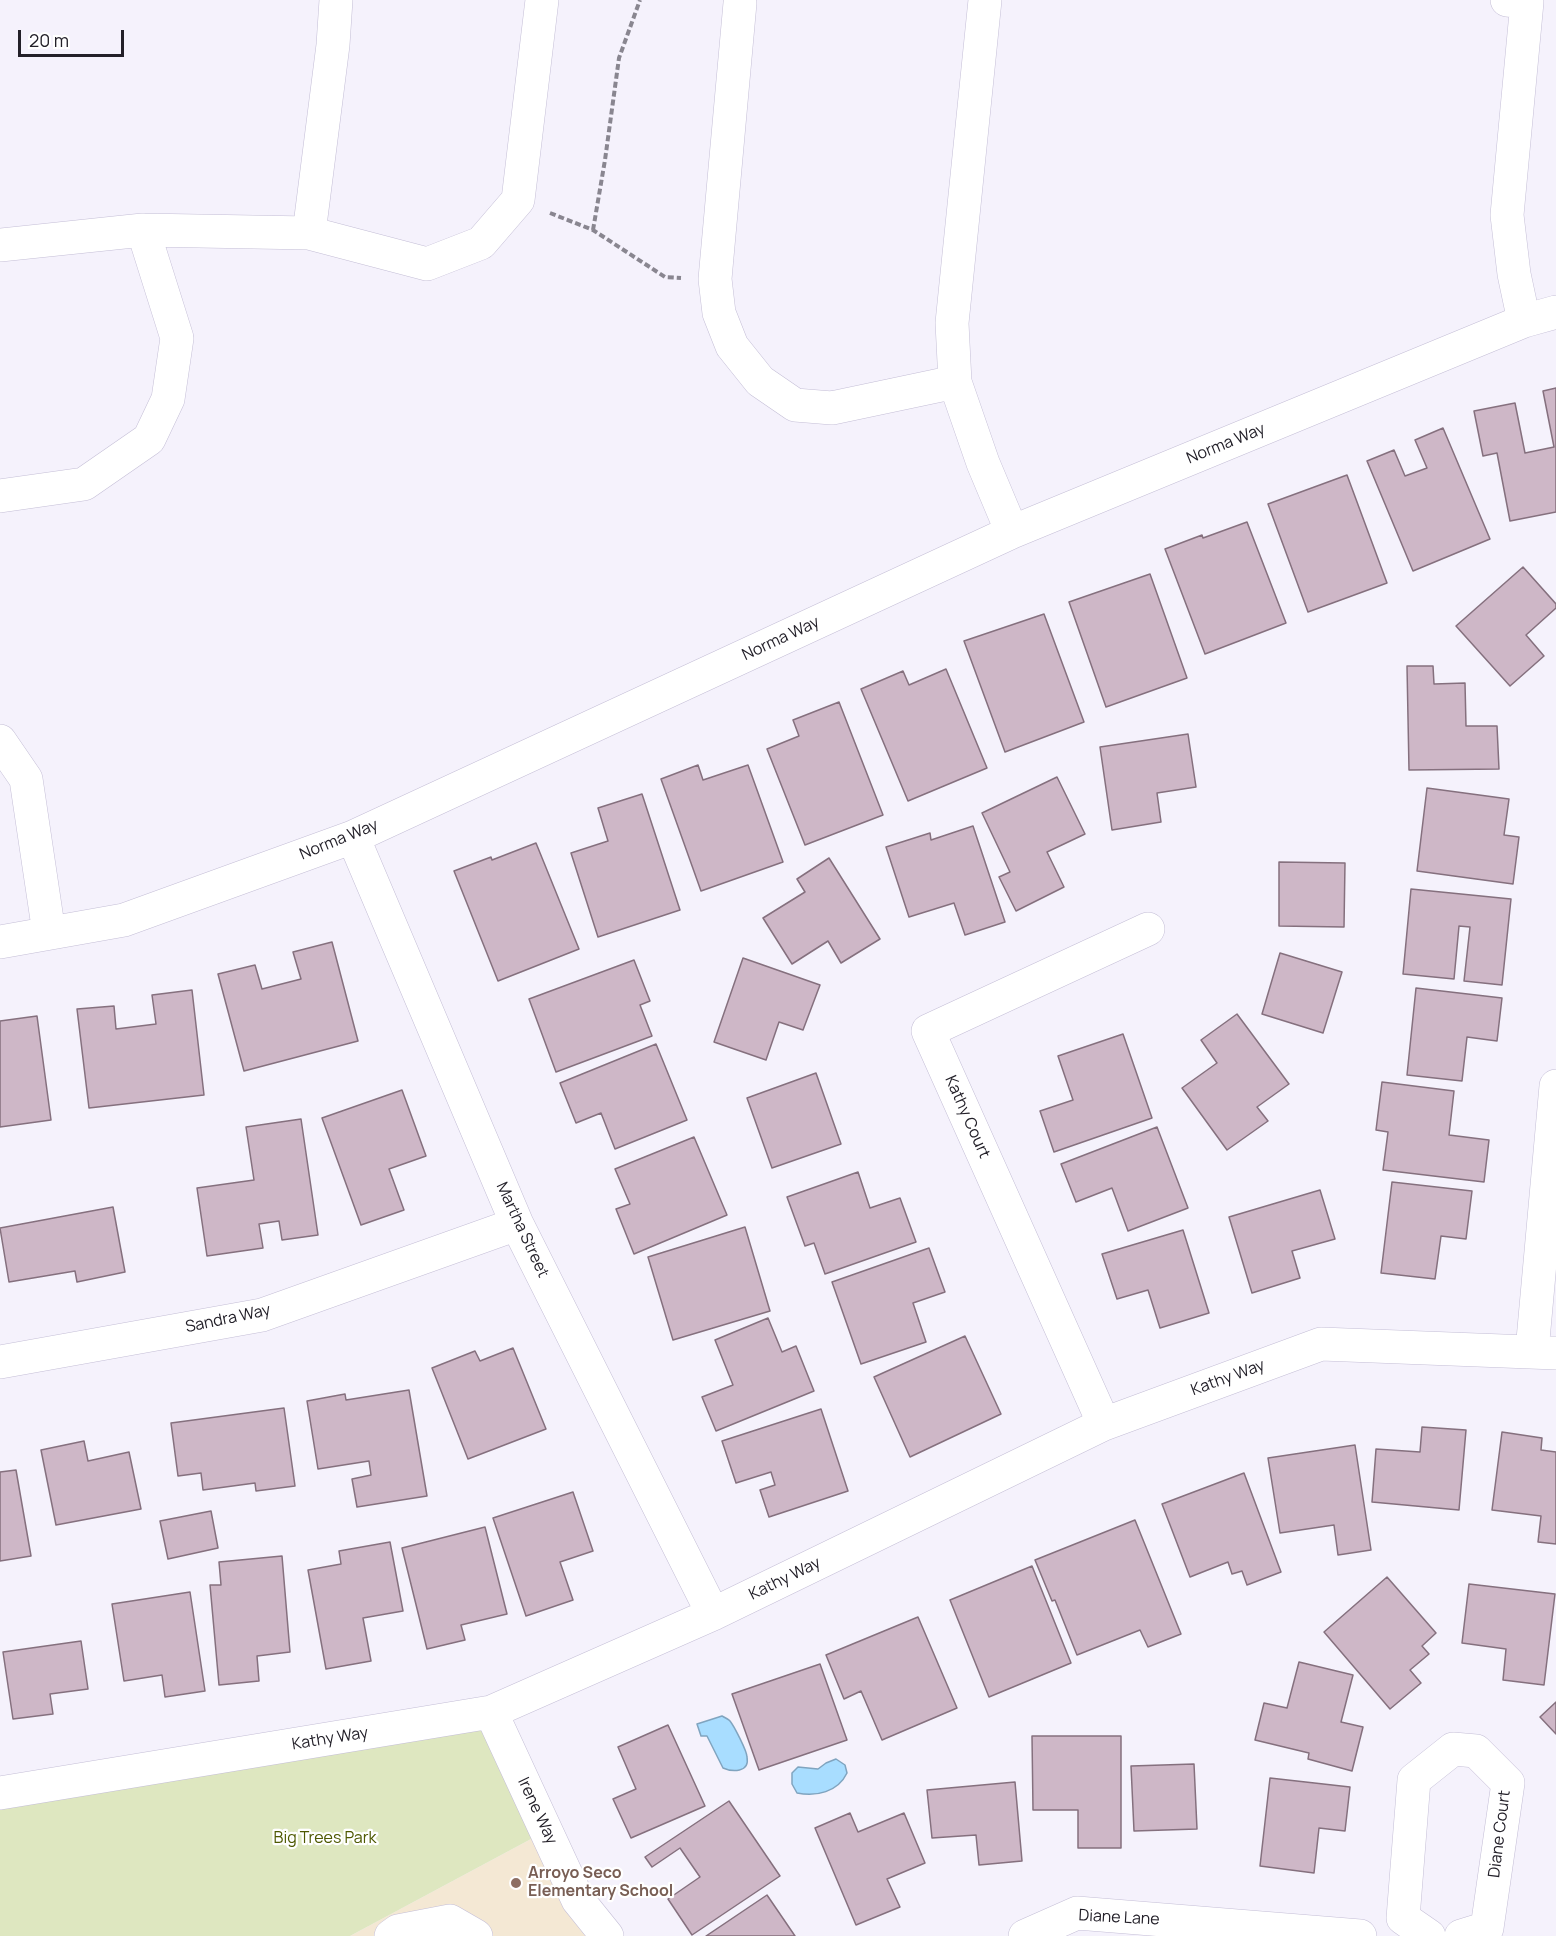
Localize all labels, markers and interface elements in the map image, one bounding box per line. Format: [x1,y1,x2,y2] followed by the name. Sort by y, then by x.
[21,18,128,56] scale bar
[29,28,69,52] text: 20 m
[1184,420,1268,468] street label: Norma Way
[739,613,823,665] street label: Norma Way
[297,816,381,864] street label: Norma Way
[940,1073,994,1161] street label: Kathy Court
[492,1179,552,1281] street label: Martha Street
[184,1301,272,1337] street label: Sandra Way
[1189,1356,1267,1400] street label: Kathy Way
[746,1553,824,1605] street label: Kathy Way
[290,1723,370,1755] street label: Kathy Way
[513,1775,561,1847] street label: Irene Way
[1485,1789,1515,1879] street label: Diane Court
[274,1829,376,1849] park label: Big Trees Park
[528,1864,673,1902] place label: Arroyo Seco Elementary School
[509,1876,523,1890] marker: Arroyo Seco Elementary School
[1078,1906,1160,1930] street label: Diane Lane

